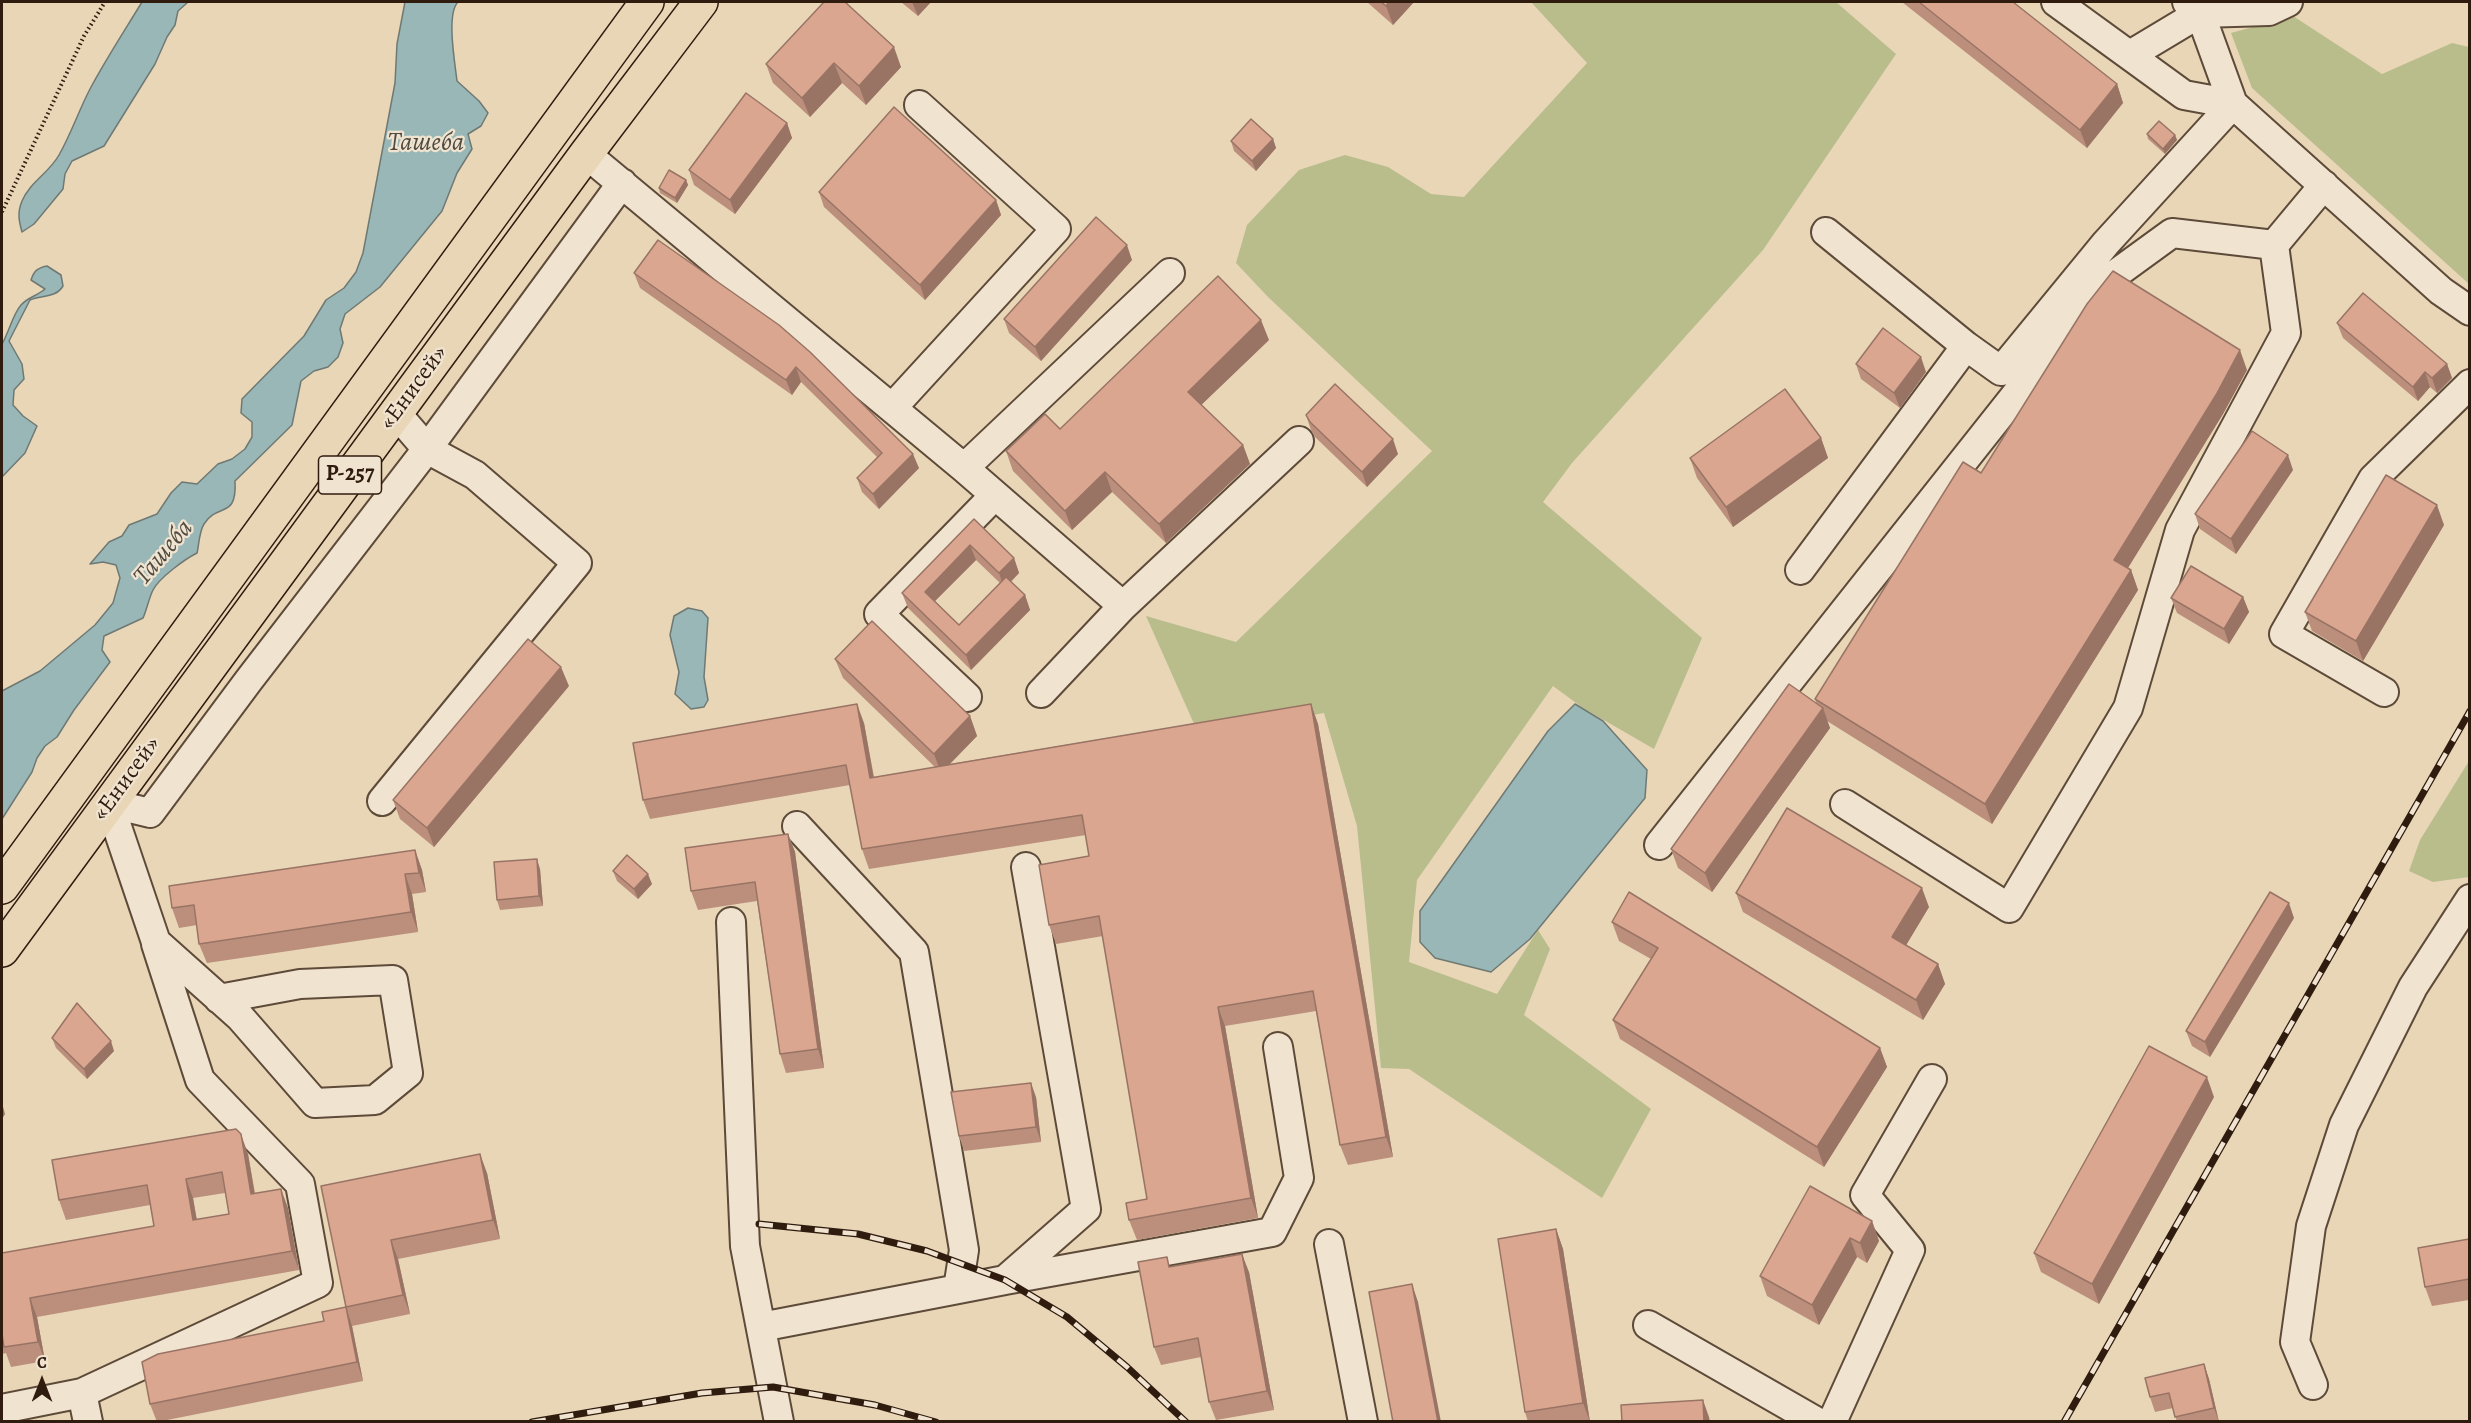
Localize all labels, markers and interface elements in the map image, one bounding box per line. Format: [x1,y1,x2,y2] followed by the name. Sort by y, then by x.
[388,128,464,160] water label: Ташеба
[374,340,454,436] street label: «Енисей»
[318,456,382,494] road number: Р-257
[128,514,200,592] water label: Ташеба
[87,731,167,827] street label: «Енисей»
[12,1351,72,1411] north arrow
[37,1352,47,1374] text: С

